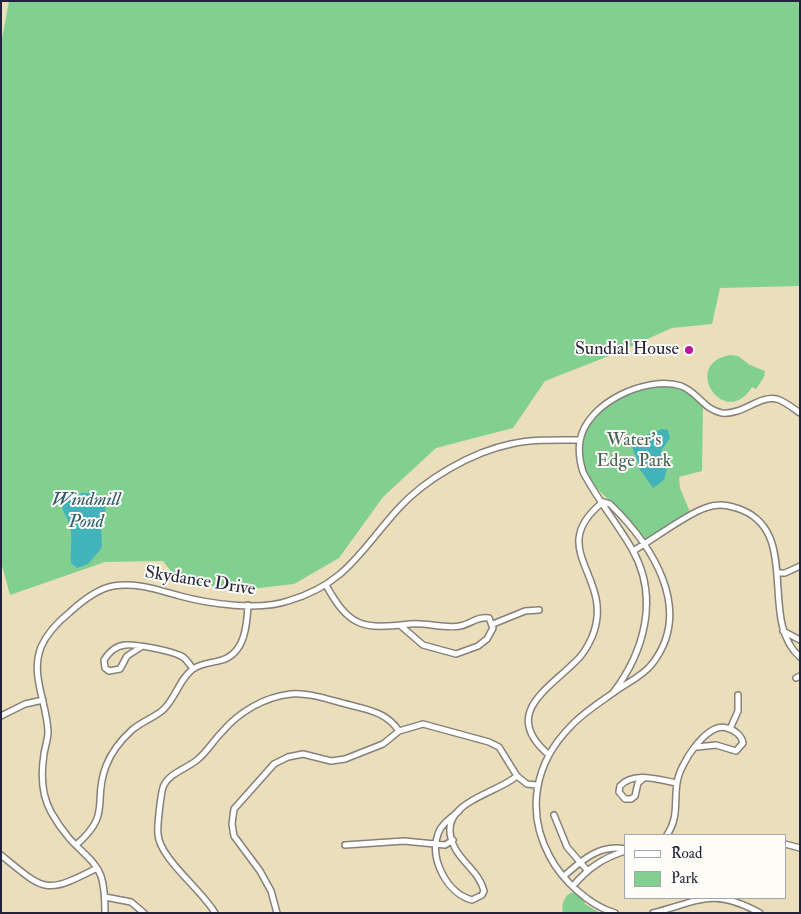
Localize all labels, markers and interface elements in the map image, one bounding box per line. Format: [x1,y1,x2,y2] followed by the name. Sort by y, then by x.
[575,339,679,361] place label: Sundial House
[683,344,695,356] marker: Sundial House
[597,430,671,472] park label: Water's Edge Park
[51,490,121,534] water label: Windmill Pond
[143,563,257,601] street label: Skydance Drive
[624,834,786,899] legend
[671,844,702,863] text: Road
[671,869,698,888] text: Park

